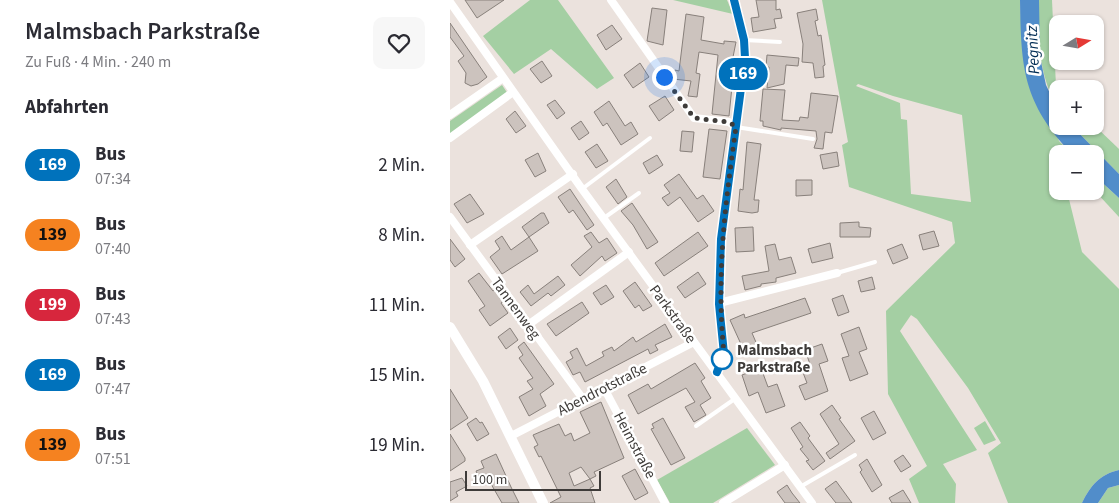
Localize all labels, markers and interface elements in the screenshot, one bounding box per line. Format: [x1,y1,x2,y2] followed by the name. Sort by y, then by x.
[25,14,260,49] text: Malmsbach Parkstraße
[1049,15,1104,70] north arrow
[1049,15,1104,200] map controls
[373,17,425,69] button: heart
[1021,25,1045,75] water label: Pegnitz
[25,51,171,73] text: Zu Fuß · 4 Min. · 240 m
[714,58,772,90] line badge: 169
[729,61,757,86] text: 169
[652,65,677,90] your location
[1049,80,1104,135] button: +
[25,94,109,121] text: Abfahrten
[95,141,126,168] text: Bus
[1049,145,1104,200] button: −
[38,152,67,177] text: 169
[378,152,425,179] text: 2 Min.
[95,168,131,190] text: 07:34
[95,211,126,238] text: Bus
[38,222,67,247] text: 139
[378,222,425,249] text: 8 Min.
[95,238,131,260] text: 07:40
[486,273,546,344] street label: Tannenweg
[95,281,126,308] text: Bus
[644,281,701,348] street label: Parkstraße
[38,292,67,317] text: 199
[369,292,425,319] text: 11 Min.
[95,308,131,330] text: 07:43
[737,340,812,378] place label: Malmsbach Parkstraße
[711,348,733,370] marker: Malmsbach Parkstraße
[95,351,126,378] text: Bus
[554,358,651,421] street label: Abendrotstraße
[38,362,67,387] text: 169
[369,362,425,389] text: 15 Min.
[95,378,131,400] text: 07:47
[608,408,661,482] street label: Heimstraße
[95,421,126,448] text: Bus
[38,432,67,457] text: 139
[369,432,425,459] text: 19 Min.
[95,448,131,470] text: 07:51
[465,468,601,491] scale bar
[472,470,507,490] text: 100 m

